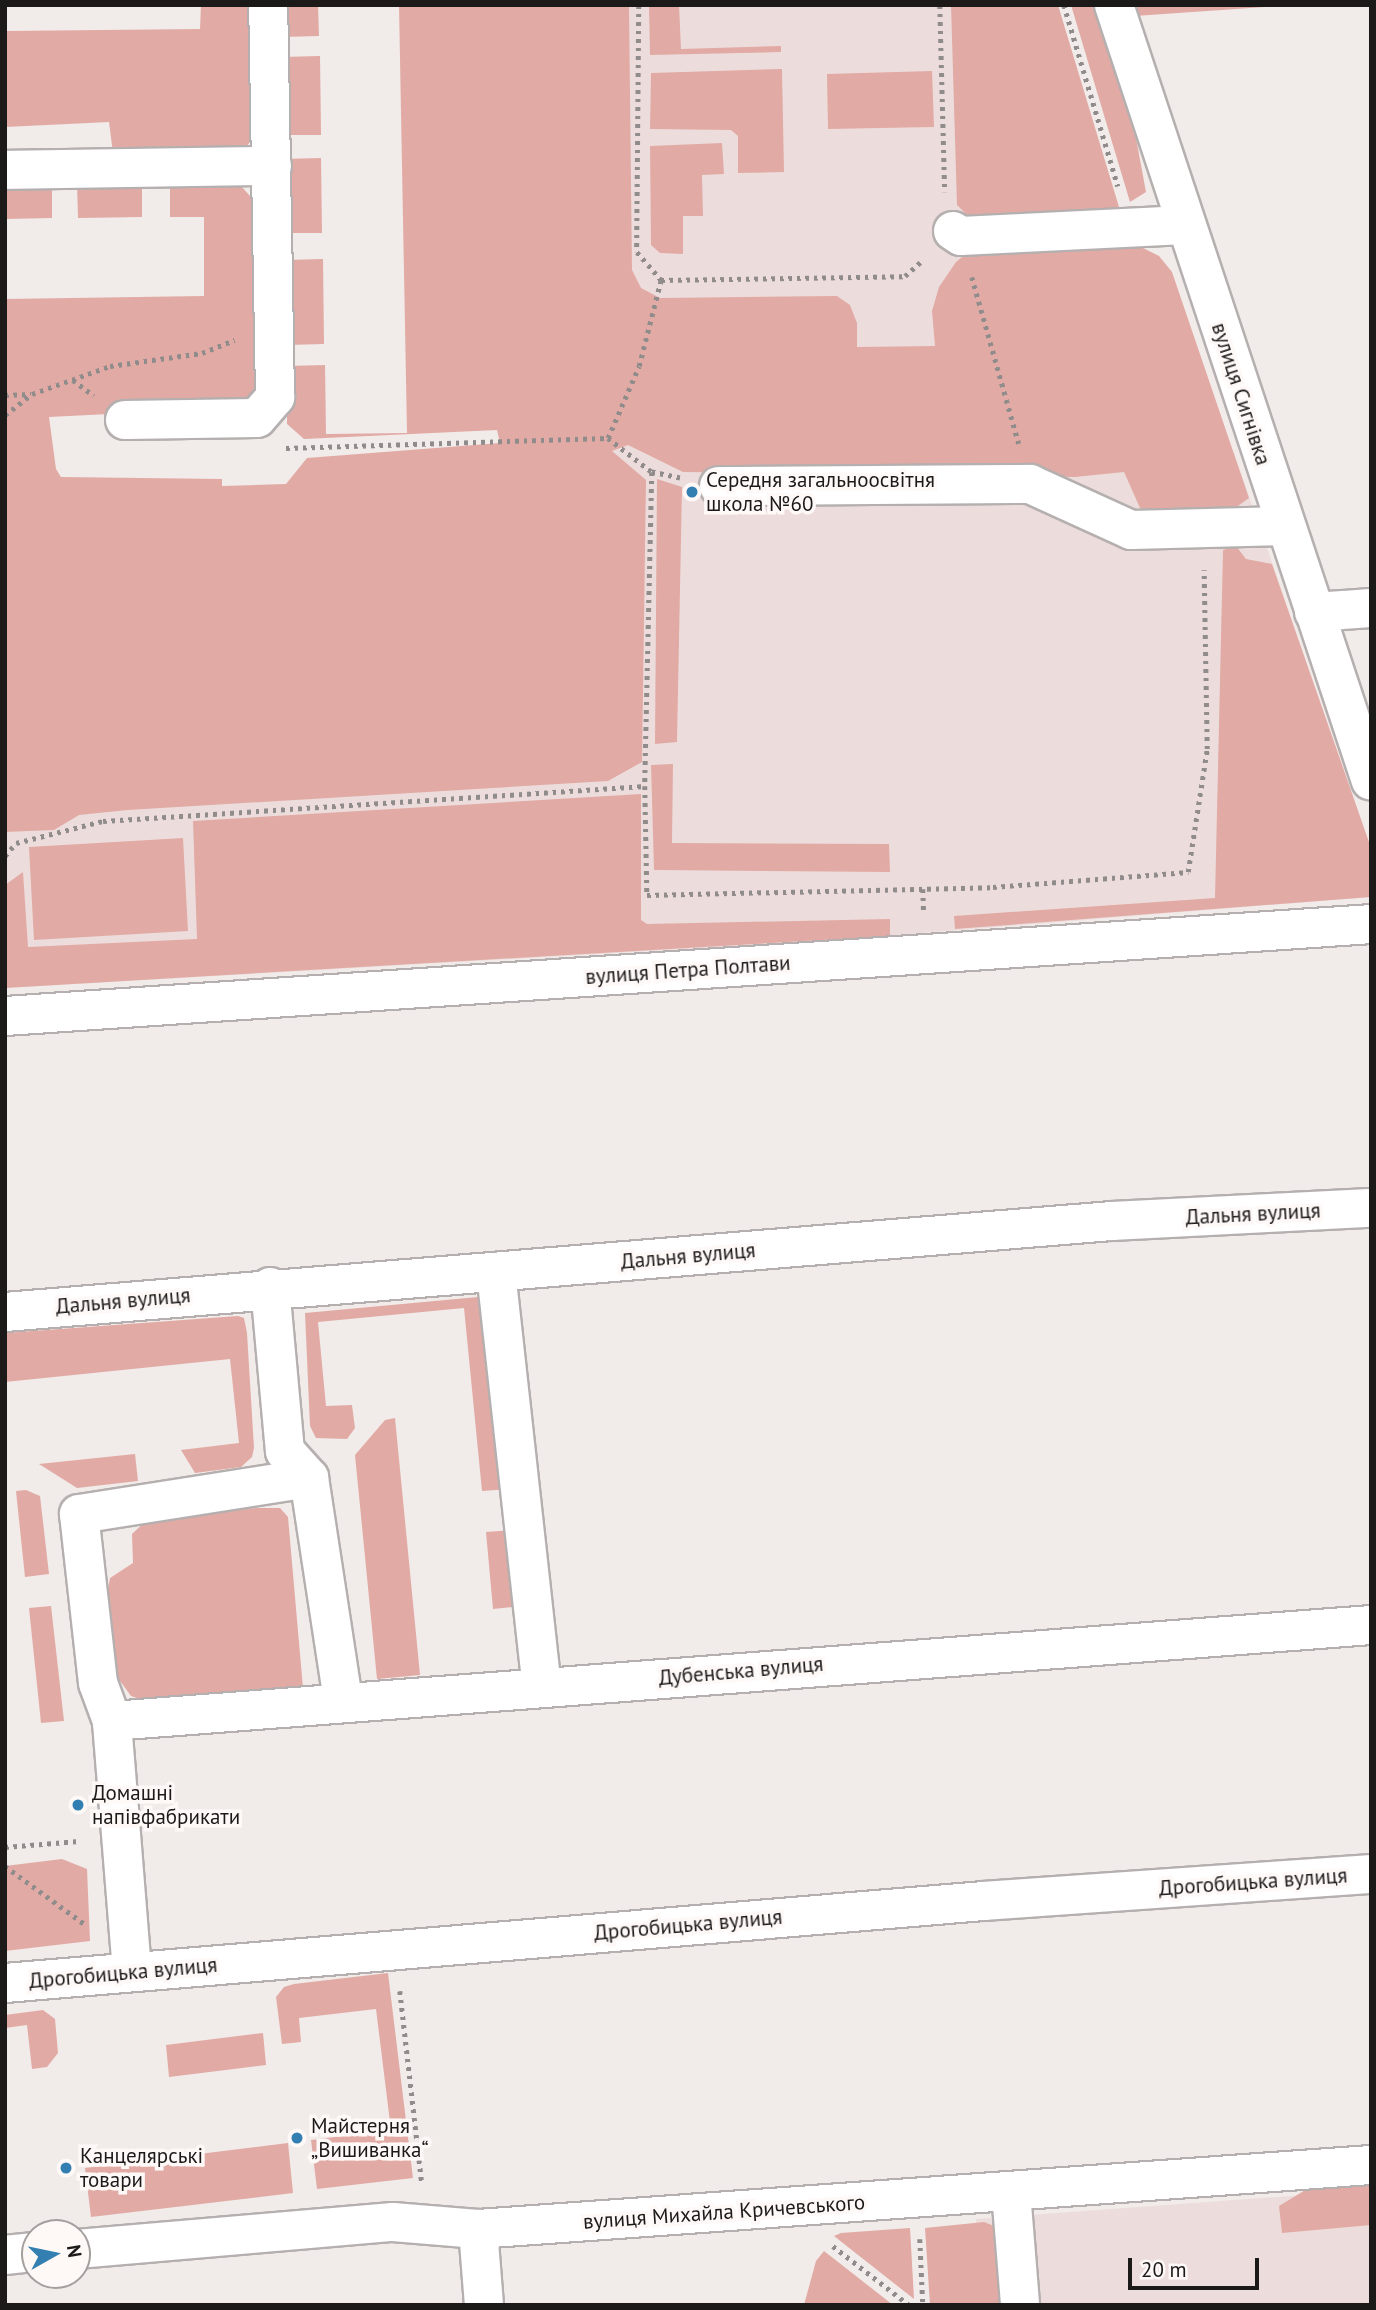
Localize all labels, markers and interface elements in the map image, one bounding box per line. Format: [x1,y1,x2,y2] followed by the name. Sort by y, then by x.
[1206,320,1276,468] street label: вулиця Сигнівка
[706,467,935,517] place label: Середня загальноосвітня школа №60
[684,484,700,500] marker: Середня загальноосвітня школа №60
[585,950,791,990] street label: вулиця Петра Полтави
[1185,1198,1321,1230] street label: Дальня вулиця
[620,1238,756,1274] street label: Дальня вулиця
[55,1283,191,1319] street label: Дальня вулиця
[658,1651,824,1691] street label: Дубенська вулиця
[92,1780,240,1830] place label: Домашні напівфабрикати
[70,1797,86,1813] marker: Домашні напівфабрикати
[1158,1863,1348,1901] street label: Дрогобицька вулиця
[593,1904,783,1946] street label: Дрогобицька вулиця
[28,1952,218,1994] street label: Дрогобицька вулиця
[311,2113,429,2163] place label: Майстерня „Вишиванка“
[289,2130,305,2146] marker: Майстерня „Вишиванка“
[80,2143,203,2193] place label: Канцелярські товари
[58,2160,74,2176] marker: Канцелярські товари
[582,2190,866,2234] street label: вулиця Михайла Кричевського
[21,2219,91,2289] north arrow
[62,2243,88,2259] text: N
[1131,2244,1262,2288] scale bar
[1141,2256,1187,2283] text: 20 m

